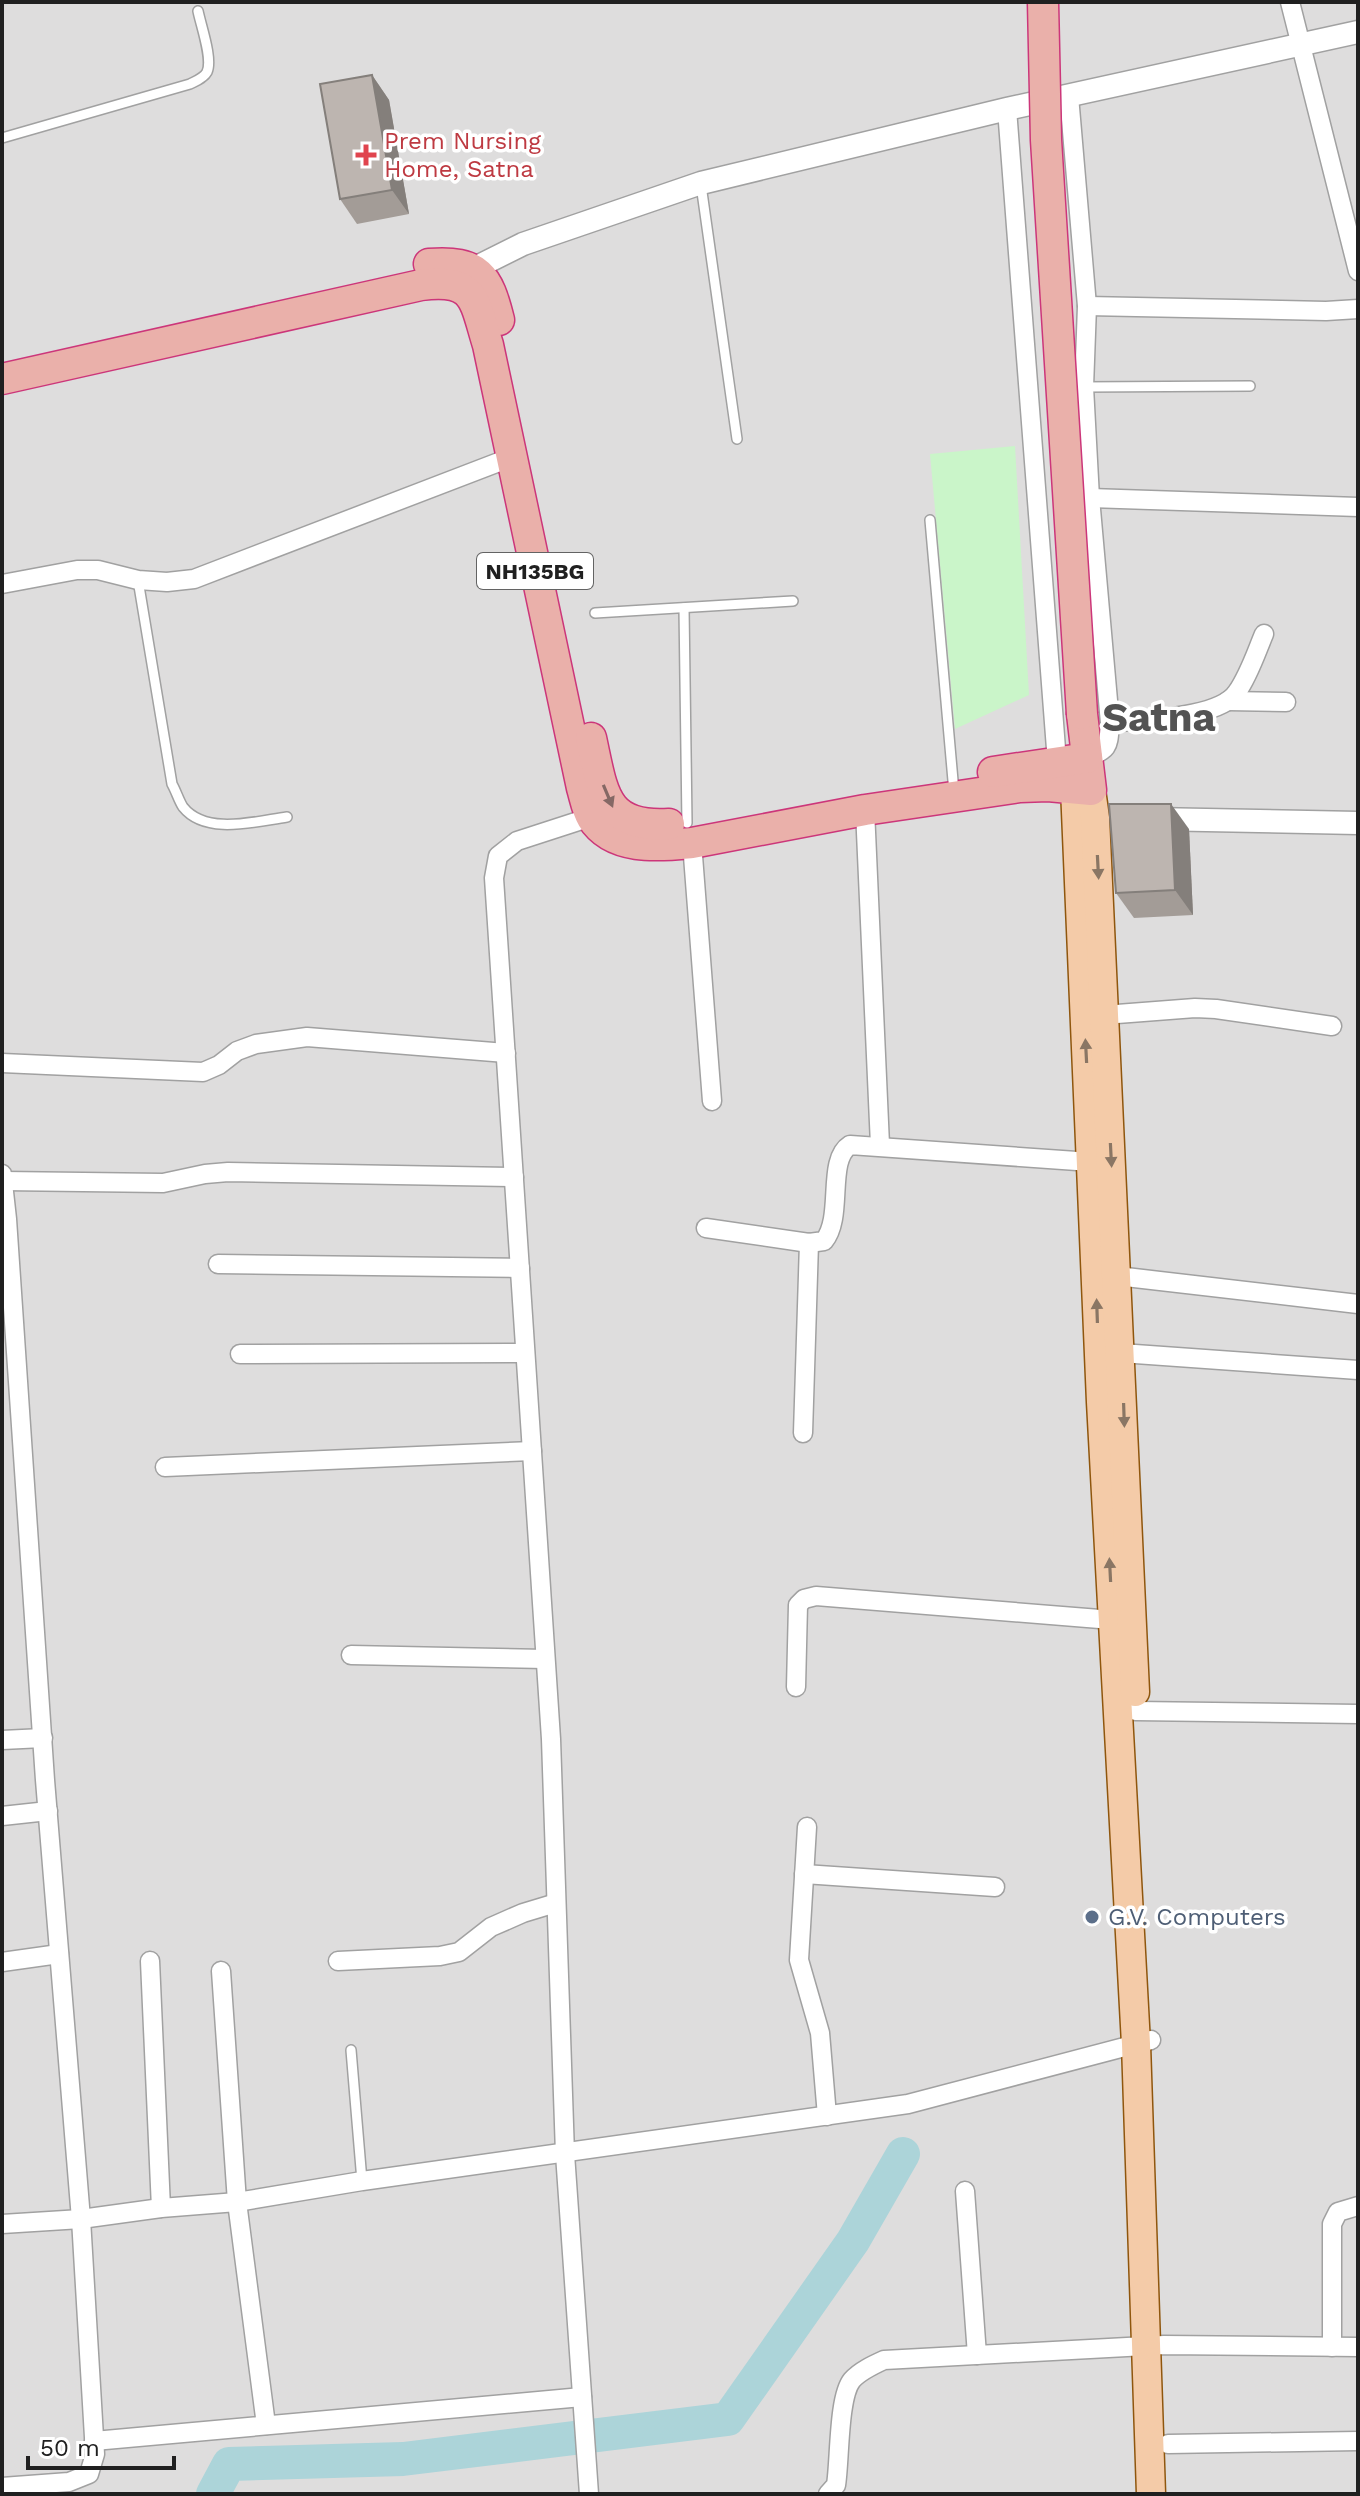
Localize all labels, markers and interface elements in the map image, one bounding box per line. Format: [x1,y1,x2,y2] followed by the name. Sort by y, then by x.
[384,127,541,183] place label: Prem Nursing Home, Satna
[355,144,377,166] marker: Prem Nursing Home, Satna
[477,553,593,589] road number: NH135BG
[1102,694,1216,741] district label: Satna
[601,784,614,808] one-way arrow
[1091,855,1104,880] one-way arrow
[1079,1038,1092,1063] one-way arrow
[1105,1143,1118,1168] one-way arrow
[1091,1298,1104,1323] one-way arrow
[1117,1403,1130,1428] one-way arrow
[1103,1557,1116,1582] one-way arrow
[1108,1903,1286,1931] place label: G.V. Computers
[1083,1908,1101,1926] marker: G.V. Computers
[28,2420,174,2470] scale bar
[40,2434,100,2462] text: 50 m

